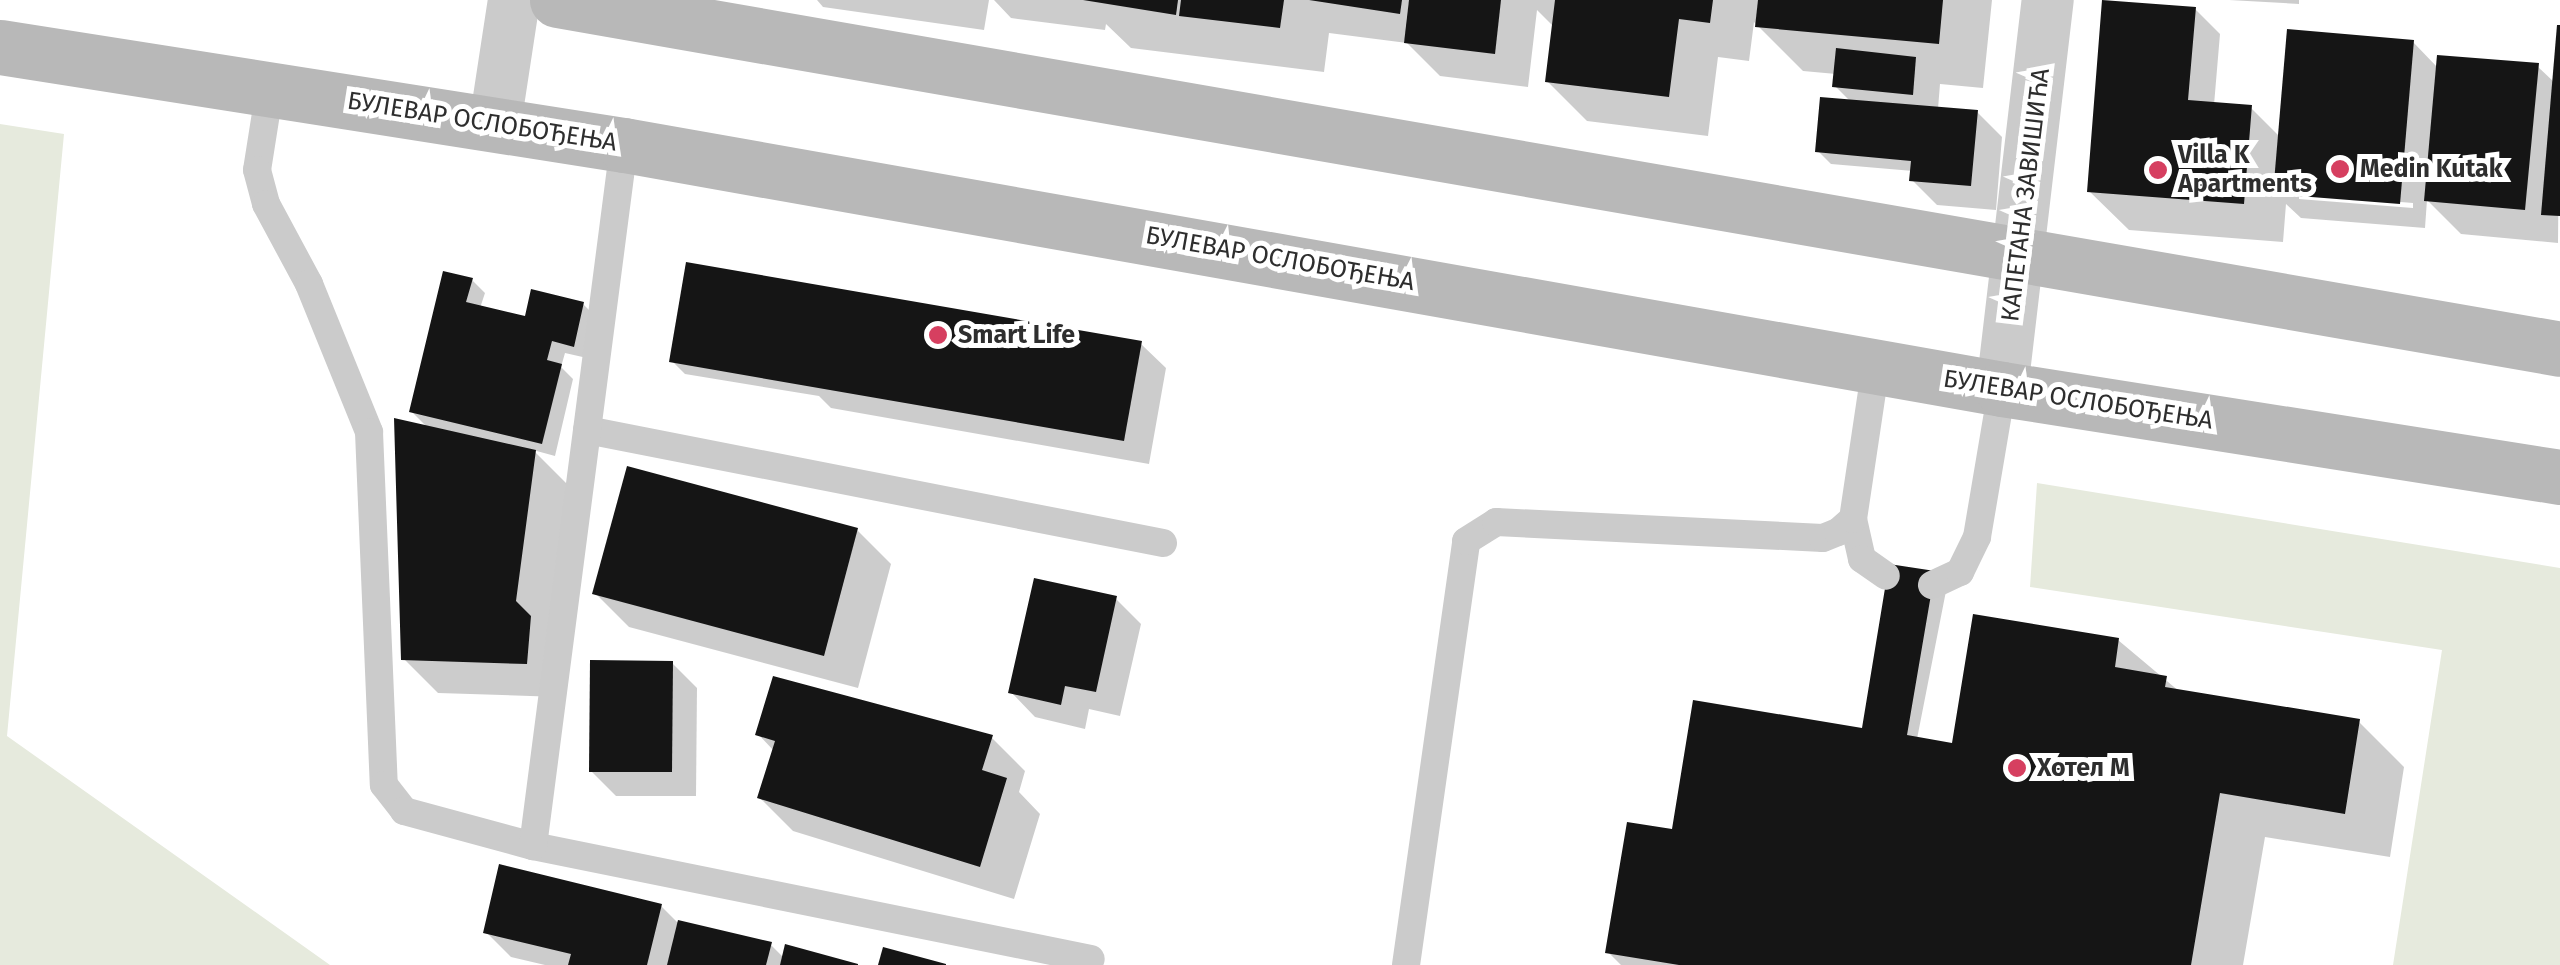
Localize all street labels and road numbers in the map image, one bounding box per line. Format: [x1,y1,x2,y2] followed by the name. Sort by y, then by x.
[1996,67,2056,323] street label: КАПЕТАНА ЗАВИШИЋА
[345,86,619,158] street label: БУЛЕВАР ОСЛОБОЂЕЊА
[1143,221,1417,297] street label: БУЛЕВАР ОСЛОБОЂЕЊА
[1941,364,2215,436] street label: БУЛЕВАР ОСЛОБОЂЕЊА

